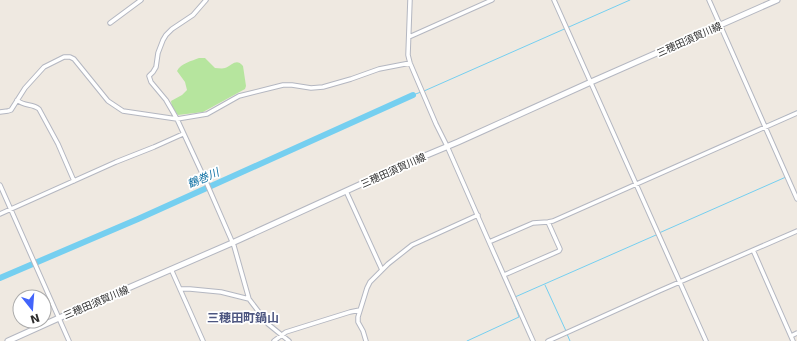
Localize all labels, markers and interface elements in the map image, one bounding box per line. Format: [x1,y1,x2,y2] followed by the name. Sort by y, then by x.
[655,20,723,59] street label: 三穂田須賀川線
[359,151,427,190] street label: 三穂田須賀川線
[185,165,222,191] water label: 鶴巻川
[62,284,131,321] street label: 三穂田須賀川線
[12,289,52,329] north arrow
[28,311,41,326] text: N
[207,311,279,325] district label: 三穂田町鍋山

